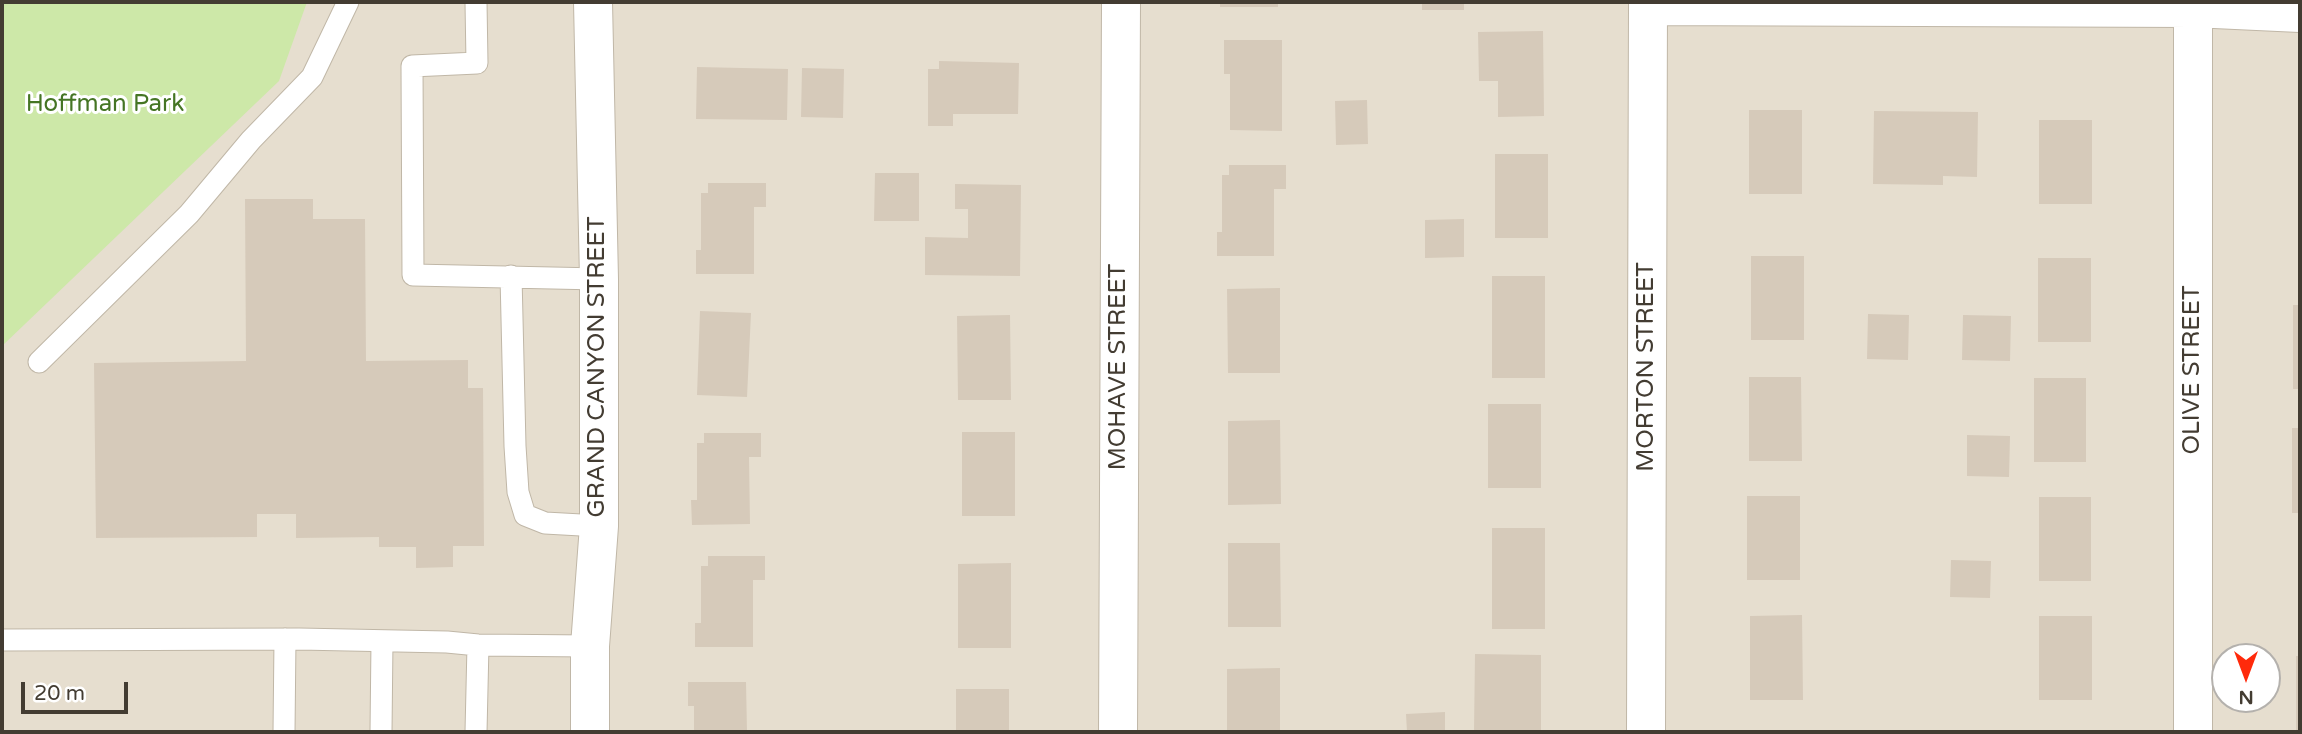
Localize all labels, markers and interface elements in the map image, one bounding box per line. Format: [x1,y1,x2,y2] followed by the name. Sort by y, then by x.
[26,91,184,119] park label: Hoffman Park
[584,216,612,518] street label: GRAND CANYON STREET
[1633,262,1661,472] street label: MORTON STREET
[1105,264,1133,470] street label: MOHAVE STREET
[2179,285,2207,455] street label: OLIVE STREET
[2211,643,2281,713] north arrow
[24,668,131,712] scale bar
[34,681,85,706] text: 20 m
[2238,686,2254,708] text: N

